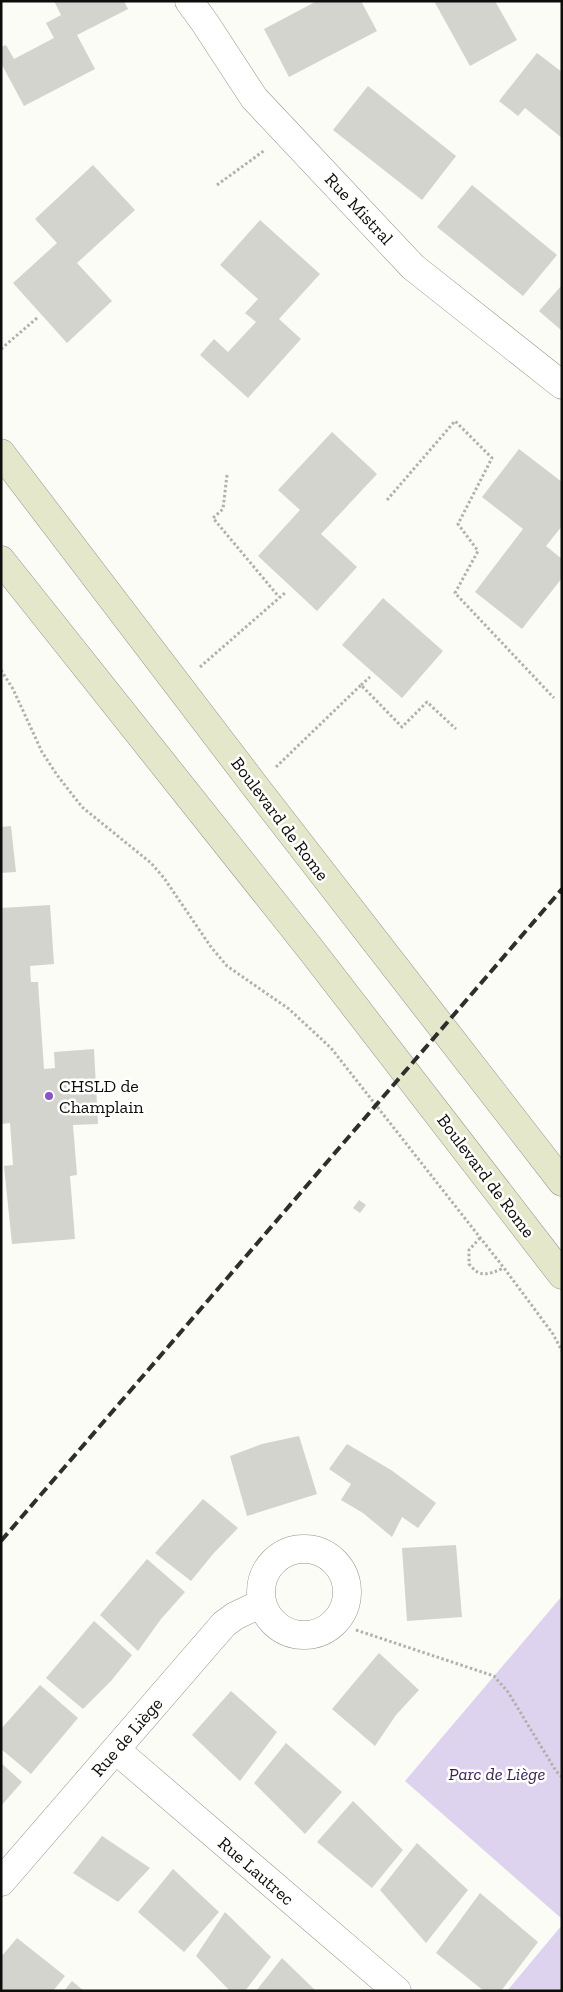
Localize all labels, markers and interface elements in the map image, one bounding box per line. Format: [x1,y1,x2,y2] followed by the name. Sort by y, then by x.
[320,168,398,250] street label: Rue Mistral
[226,753,334,885] street label: Boulevard de Rome
[59,1075,144,1118] place label: CHSLD de Champlain
[43,1090,55,1102] marker: CHSLD de Champlain
[432,1110,540,1242] street label: Boulevard de Rome
[87,1693,167,1781] street label: Rue de Liège
[449,1763,546,1785] park label: Parc de Liège
[214,1832,298,1910] street label: Rue Lautrec

